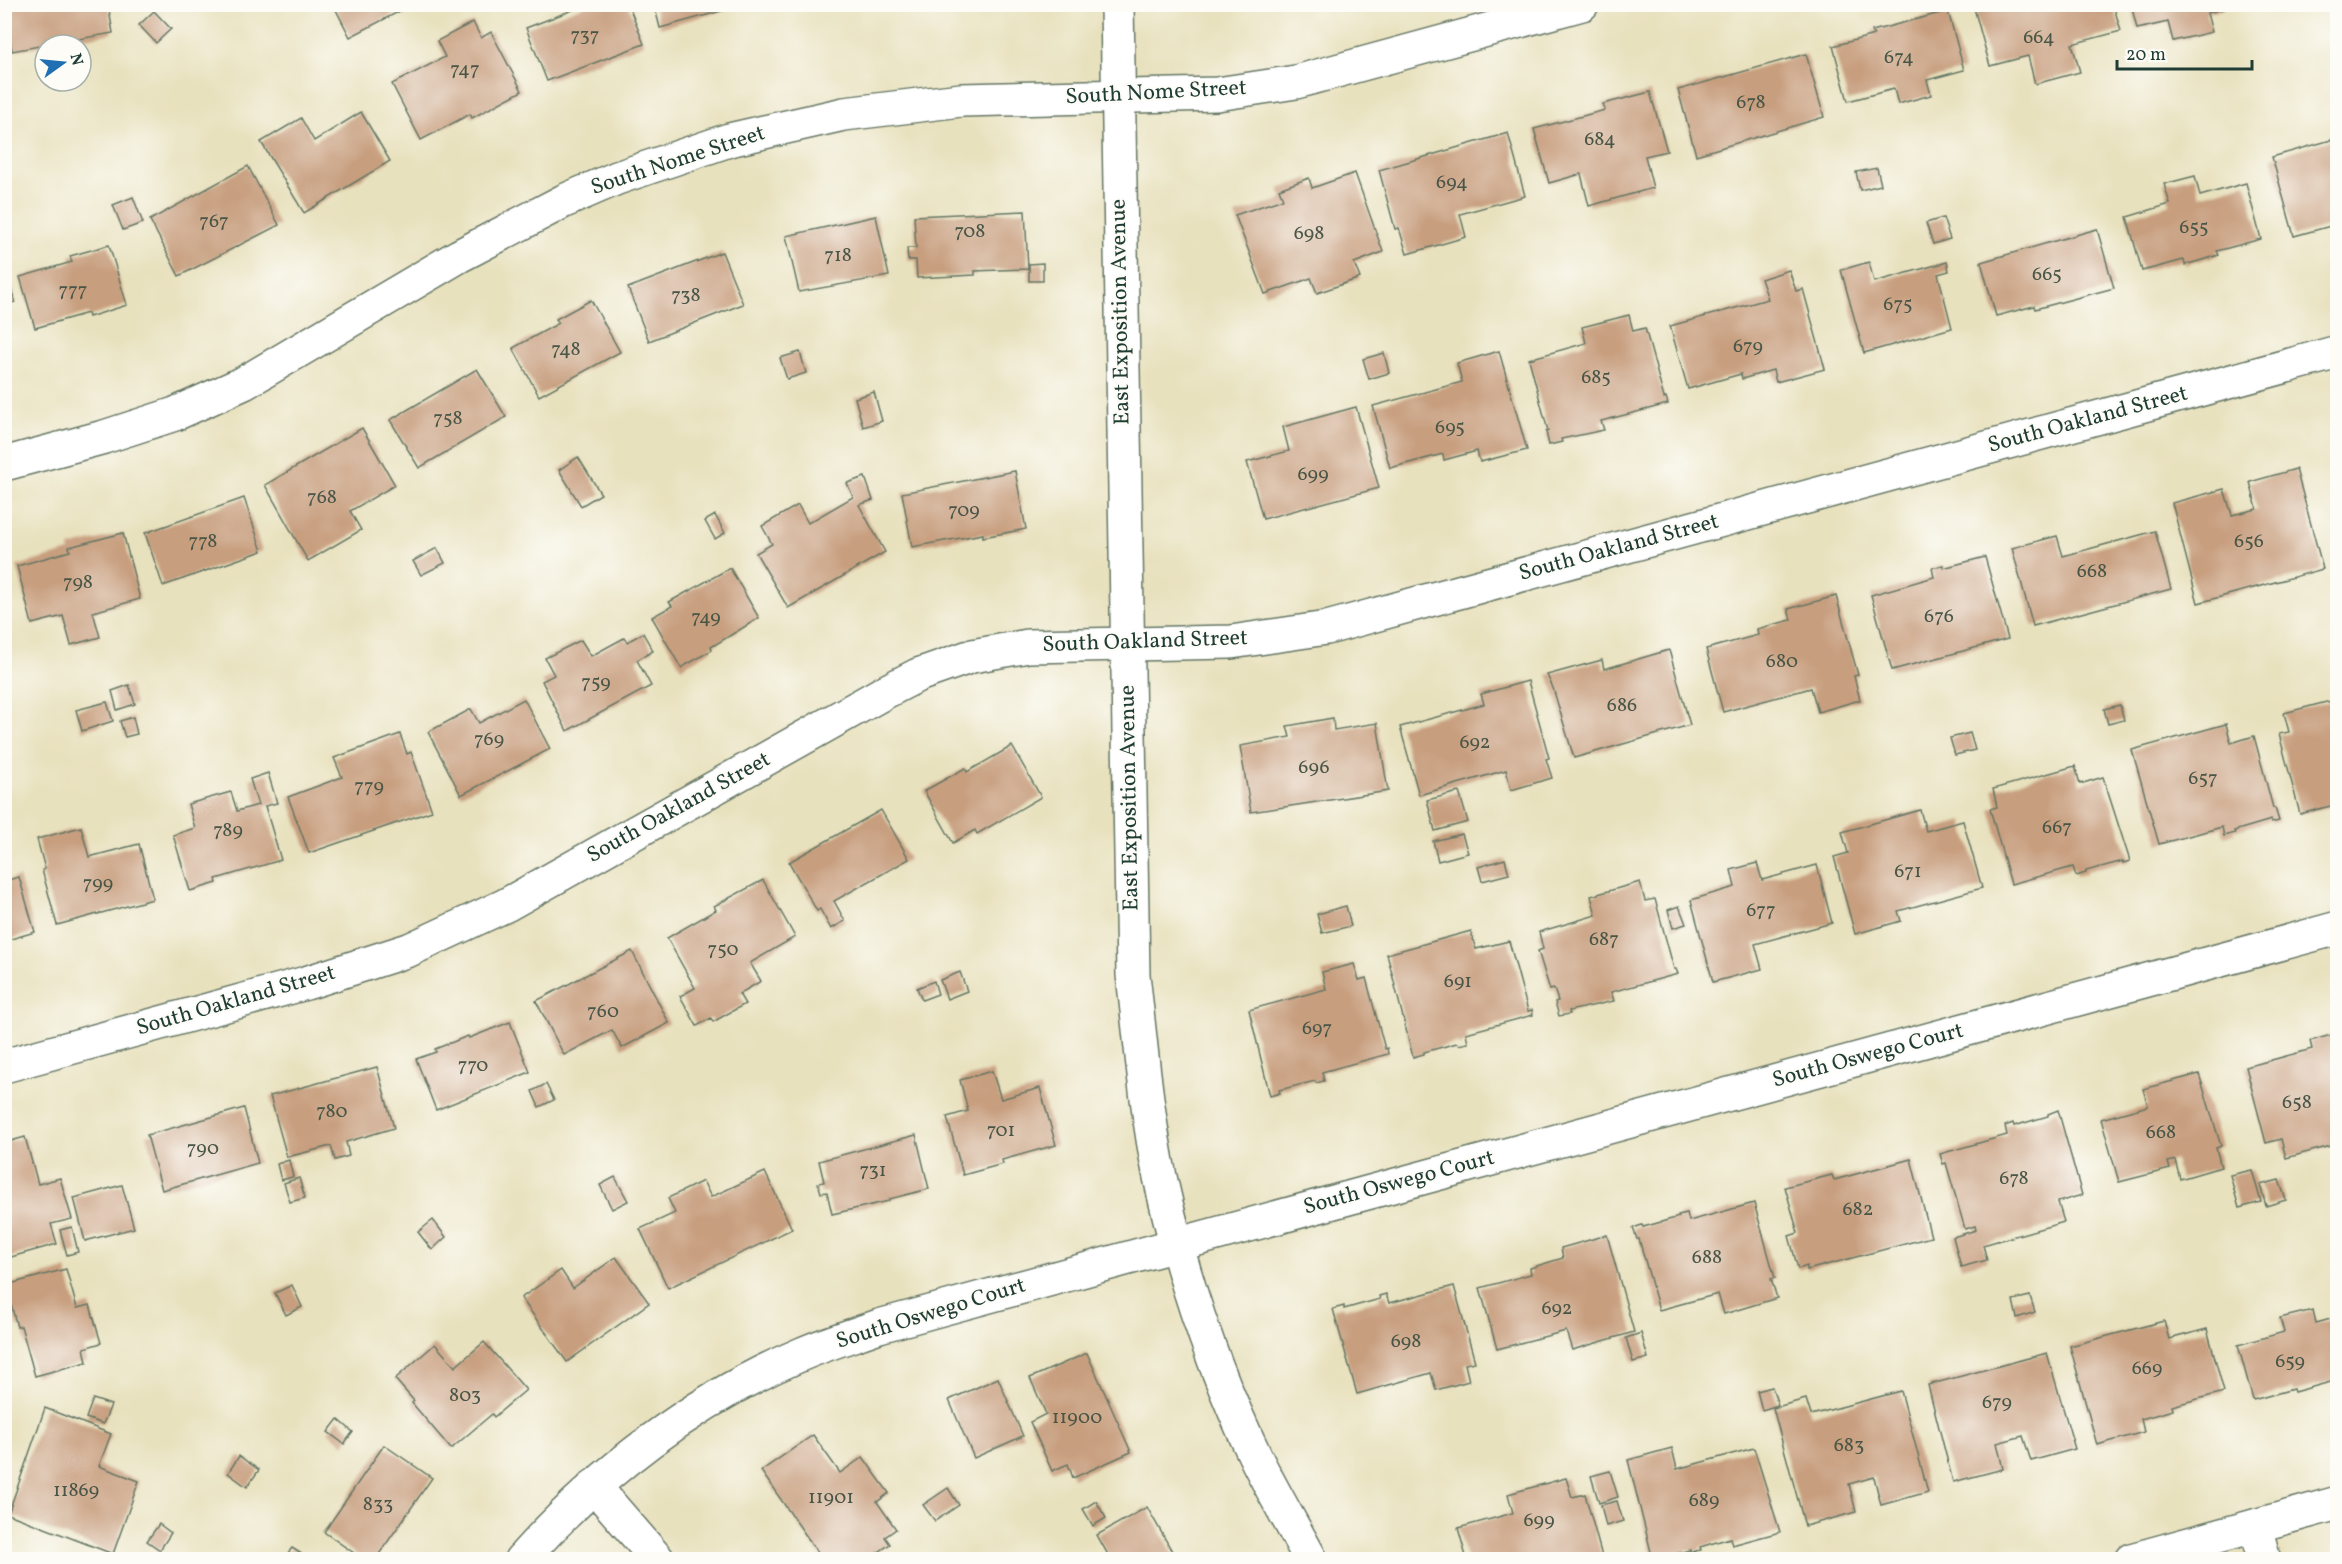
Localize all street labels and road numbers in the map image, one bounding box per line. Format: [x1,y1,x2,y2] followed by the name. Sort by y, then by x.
[1065,73,1248,113] street label: South Nome Street
[587,118,769,204] street label: South Nome Street
[1104,199,1138,425] street label: East Exposition Avenue
[1985,378,2192,462] street label: South Oakland Street
[1516,506,1723,590] street label: South Oakland Street
[1042,623,1249,661] street label: South Oakland Street
[1113,685,1147,911] street label: East Exposition Avenue
[582,744,777,871] street label: South Oakland Street
[133,958,339,1044] street label: South Oakland Street
[1769,1016,1967,1096] street label: South Oswego Court
[1300,1143,1498,1223] street label: South Oswego Court
[832,1270,1030,1358] street label: South Oswego Court

